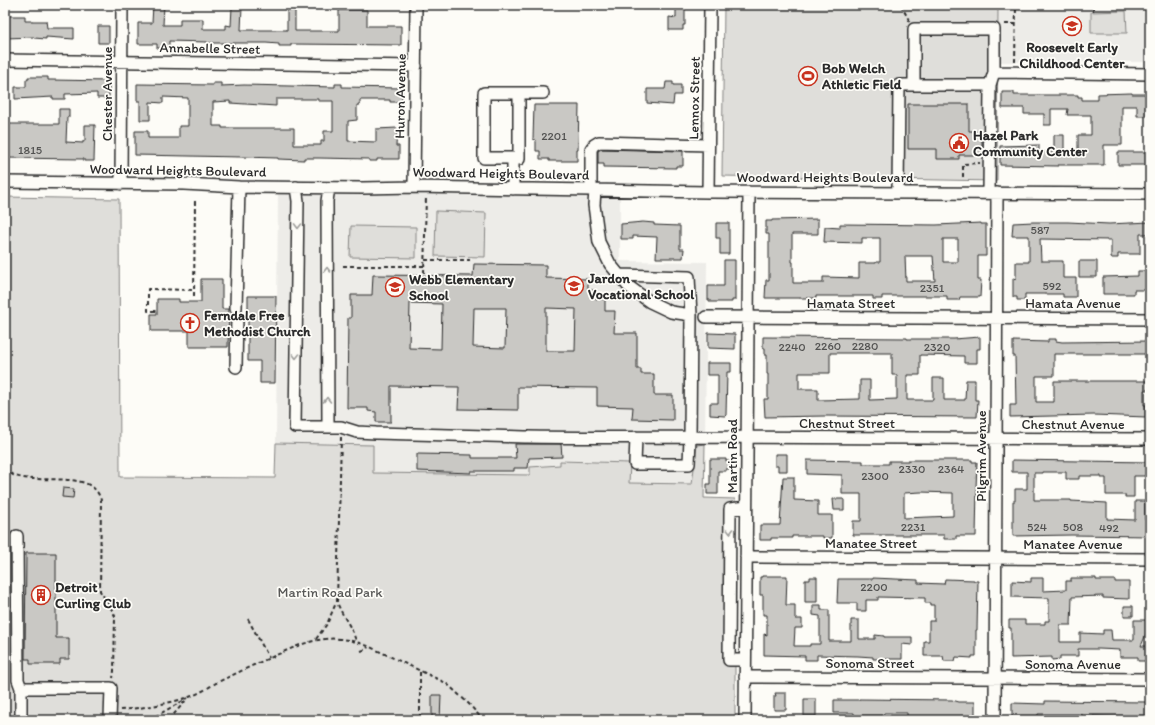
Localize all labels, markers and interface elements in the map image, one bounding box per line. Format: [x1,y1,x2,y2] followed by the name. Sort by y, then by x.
[1061,15,1083,37] school or university icon: Roosevelt Early Childhood Center
[160,39,260,58] street label: Annabelle Street
[1020,39,1125,72] place label: Roosevelt Early Childhood Center
[99,46,116,141] street label: Chester Avenue
[391,53,410,139] street label: Huron Avenue
[685,56,704,140] street label: Lennox Street
[821,60,902,93] place label: Bob Welch Athletic Field
[797,65,819,87] sports icon: Bob Welch Athletic Field
[973,127,1088,160] place label: Hazel Park Community Center
[541,129,567,143] house number: 2201
[948,132,970,154] public building icon: Hazel Park Community Center
[18,143,42,157] house number: 1815
[89,160,267,181] street label: Woodward Heights Boulevard
[412,163,590,184] street label: Woodward Heights Boulevard
[736,169,914,186] street label: Woodward Heights Boulevard
[293,223,302,229] one-way arrow
[1031,223,1049,237] house number: 587
[323,267,331,273] one-way arrow
[587,270,695,303] place label: Jardon Vocational School
[409,271,514,304] place label: Webb Elementary School
[563,275,585,297] school or university icon: Jardon Vocational School
[384,276,406,298] school or university icon: Webb Elementary School
[1043,279,1062,293] house number: 592
[920,281,945,295] house number: 2351
[807,295,895,312] street label: Hamata Street
[1025,295,1121,312] street label: Hamata Avenue
[204,307,311,340] place label: Ferndale Free Methodist Church
[179,312,201,334] church icon: Ferndale Free Methodist Church
[815,339,841,353] house number: 2260
[852,339,878,353] house number: 2280
[778,340,806,354] house number: 2240
[924,340,950,354] house number: 2320
[292,353,300,359] one-way arrow
[323,397,332,403] one-way arrow
[973,410,990,502] street label: Pilgrim Avenue
[799,415,895,432] street label: Chestnut Street
[1021,416,1125,433] street label: Chestnut Avenue
[724,419,741,493] street label: Martin Road
[899,462,925,476] house number: 2330
[938,462,964,476] house number: 2364
[861,469,889,483] house number: 2300
[901,520,926,534] house number: 2231
[1027,520,1047,534] house number: 524
[1063,520,1084,534] house number: 508
[1099,521,1120,535] house number: 492
[725,528,734,534] one-way arrow
[825,535,917,552] street label: Manatee Street
[1023,536,1123,553] street label: Manatee Avenue
[55,579,131,612] place label: Detroit Curling Club
[860,580,888,594] house number: 2200
[30,584,52,606] building icon: Detroit Curling Club
[278,584,383,601] park label: Martin Road Park
[826,655,915,672] street label: Sonoma Street
[1025,656,1121,673] street label: Sonoma Avenue

